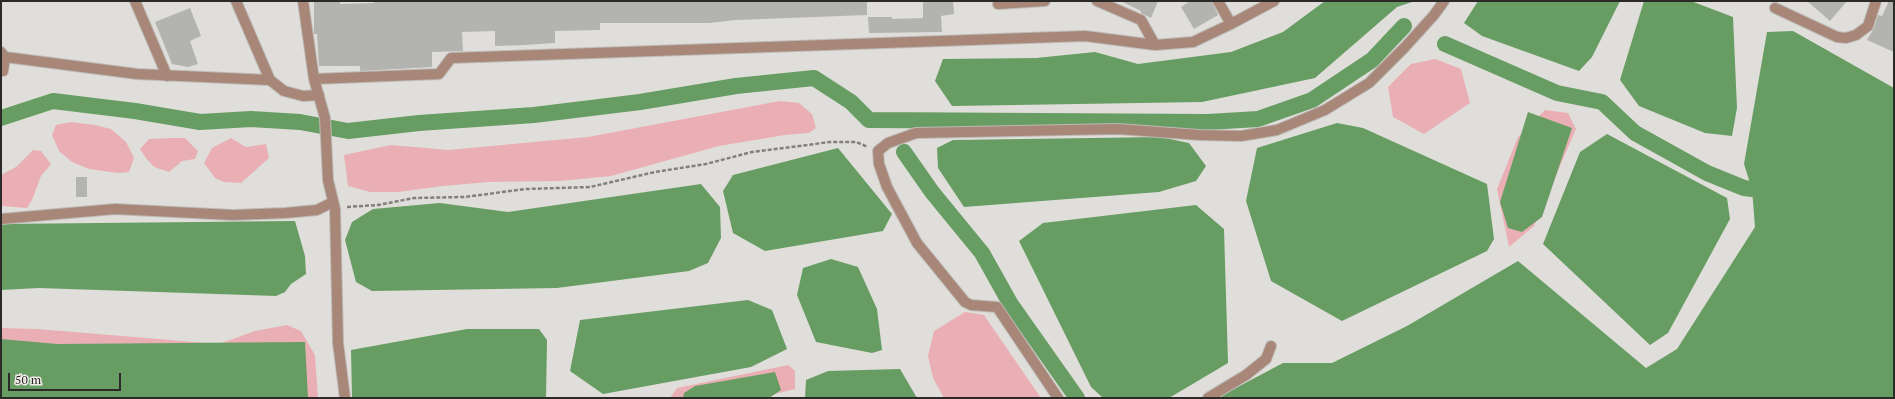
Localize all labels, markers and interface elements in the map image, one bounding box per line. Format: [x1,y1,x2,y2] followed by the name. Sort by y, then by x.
[10,365,123,391] scale bar
[15,372,41,387] text: 50 m

